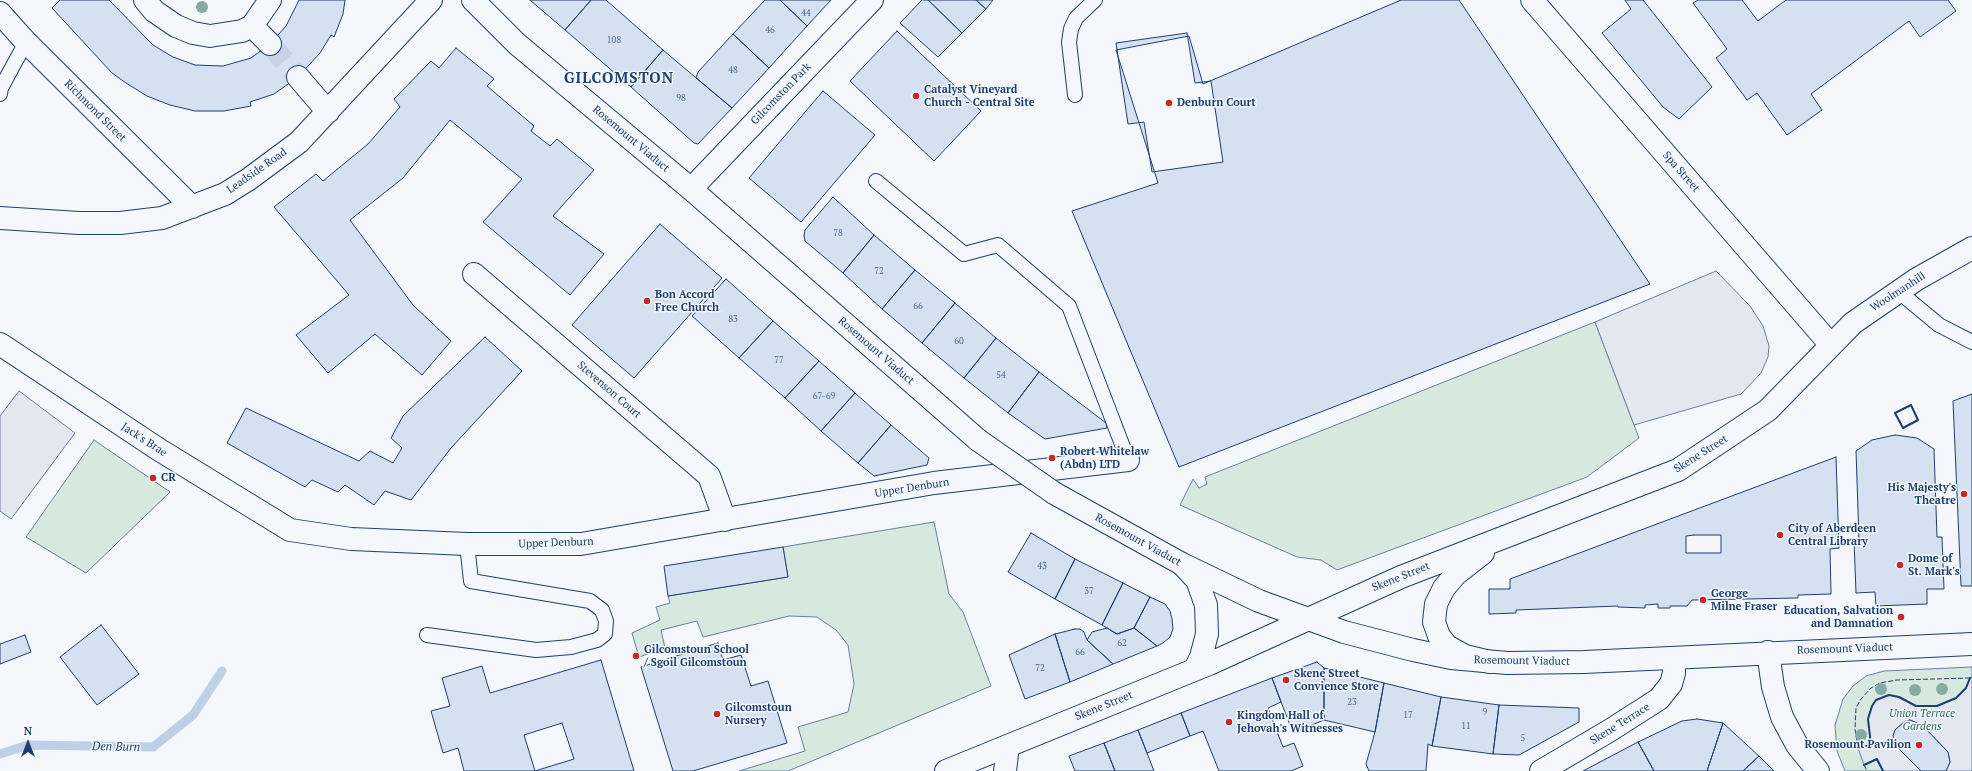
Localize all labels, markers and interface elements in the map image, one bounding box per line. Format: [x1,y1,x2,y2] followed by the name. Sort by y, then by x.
[801,8,811,18] house number: 44
[765,25,775,35] house number: 46
[607,35,621,45] house number: 108
[748,60,814,128] street label: Gilcomston Park
[728,65,738,75] house number: 48
[564,70,674,88] district label: GILCOMSTON
[61,77,129,145] street label: Richmond Street
[924,83,1035,109] place label: Catalyst Vineyard Church - Central Site
[911,91,921,101] marker: Catalyst Vineyard Church - Central Site
[676,93,686,103] house number: 98
[1177,96,1256,110] place label: Denburn Court
[1164,98,1174,108] marker: Denburn Court
[590,103,672,175] street label: Rosemount Viaduct
[224,145,290,197] street label: Leadside Road
[1660,149,1702,195] street label: Spa Street
[833,228,843,238] house number: 78
[874,266,884,276] house number: 72
[1868,269,1928,315] street label: Woolmanhill
[655,288,719,314] place label: Bon Accord Free Church
[642,296,652,306] marker: Bon Accord Free Church
[913,301,923,311] house number: 66
[728,314,738,324] house number: 83
[835,314,917,388] street label: Rosemount Viaduct
[954,336,964,346] house number: 60
[774,355,784,365] house number: 77
[574,359,644,421] street label: Stevenson Court
[996,370,1006,380] house number: 54
[813,391,835,401] house number: 67-69
[119,420,169,460] street label: Jack's Brae
[1672,432,1730,476] street label: Skene Street
[1060,445,1149,471] place label: Robert Whitelaw (Abdn) LTD
[1047,453,1057,463] marker: Robert Whitelaw (Abdn) LTD
[161,471,176,485] place label: CR
[148,473,158,483] marker: CR
[874,476,950,500] street label: Upper Denburn
[1888,481,1956,507] place label: His Majesty's Theatre
[1959,489,1969,499] marker: His Majesty's Theatre
[1093,511,1183,569] street label: Rosemount Viaduct
[1788,522,1876,548] place label: City of Aberdeen Central Library
[1775,530,1785,540] marker: City of Aberdeen Central Library
[518,535,594,551] street label: Upper Denburn
[1908,552,1960,578] place label: Dome of St. Mark's
[1370,559,1432,595] street label: Skene Street
[1895,560,1905,570] marker: Dome of St. Mark's
[1037,561,1047,571] house number: 43
[1084,586,1094,596] house number: 37
[1711,587,1777,613] place label: George Milne Fraser
[1698,595,1708,605] marker: George Milne Fraser
[1784,604,1893,630] place label: Education, Salvation and Damnation
[1896,612,1906,622] marker: Education, Salvation and Damnation
[1117,638,1127,648] house number: 62
[1797,641,1893,657] street label: Rosemount Viaduct
[644,643,749,669] place label: Gilcomstoun School / Sgoil Gilcomstoun
[1075,647,1085,657] house number: 66
[631,651,641,661] marker: Gilcomstoun School / Sgoil Gilcomstoun
[1474,654,1570,668] street label: Rosemount Viaduct
[1035,663,1045,673] house number: 72
[1294,667,1379,693] place label: Skene Street Convience Store
[1281,675,1291,685] marker: Skene Street Convience Store
[1073,688,1135,724] street label: Skene Street
[1347,697,1357,707] house number: 23
[1588,700,1652,748] street label: Skene Terrace
[725,701,792,727] place label: Gilcomstoun Nursery
[1483,707,1487,717] house number: 9
[1889,707,1955,733] park label: Union Terrace Gardens
[712,709,722,719] marker: Gilcomstoun Nursery
[1237,709,1343,735] place label: Kingdom Hall of Jehovah's Witnesses
[1403,710,1413,720] house number: 17
[1224,717,1234,727] marker: Kingdom Hall of Jehovah's Witnesses
[1461,721,1471,731] house number: 11
[8,723,48,763] north arrow
[24,724,32,738] text: N
[1521,733,1525,743] house number: 5
[1805,738,1911,752] place label: Rosemount Pavilion
[92,739,140,755] water label: Den Burn
[1914,740,1924,750] marker: Rosemount Pavilion

